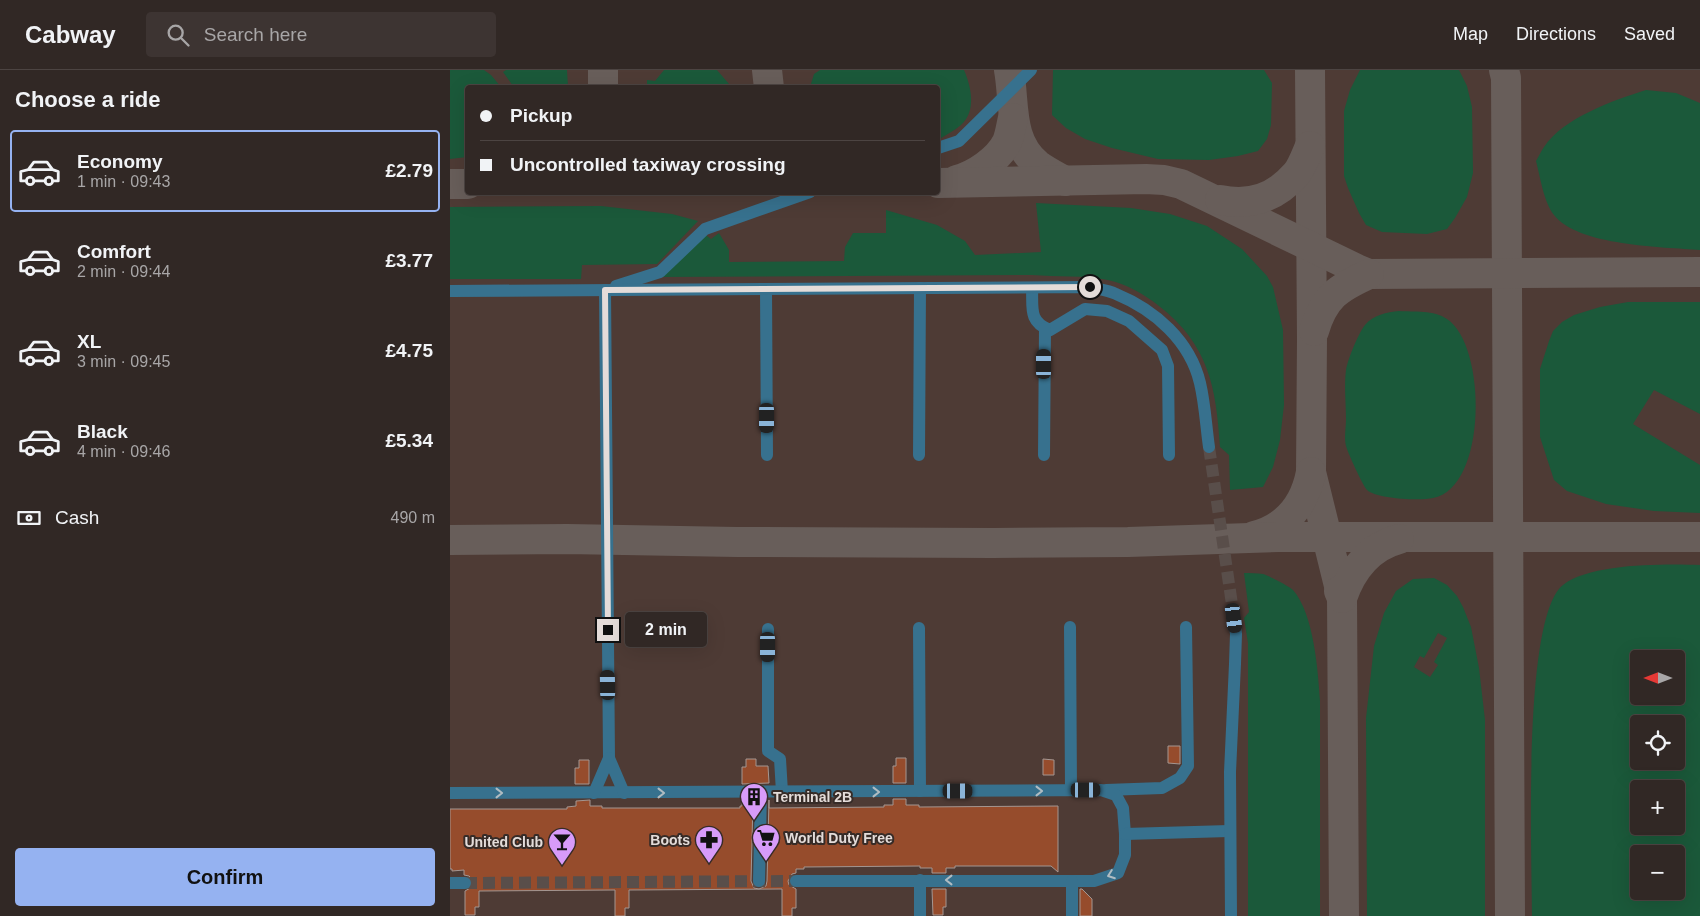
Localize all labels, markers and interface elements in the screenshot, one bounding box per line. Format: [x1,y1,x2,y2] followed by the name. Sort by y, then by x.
[146,12,496,57] search box
[25,21,116,48] text: Cabway
[164,21,192,49] icon: search
[204,24,307,45] text: Search here
[1453,24,1488,44] text: Map
[1516,24,1596,44] text: Directions
[1624,24,1675,44] text: Saved
[15,87,160,112] text: Choose a ride
[510,105,572,126] text: Pickup
[17,149,62,194] icon: car
[77,151,163,172] text: Economy
[510,154,786,175] text: Uncontrolled taxiway crossing
[385,160,433,181] text: £2.79
[77,173,170,190] text: 1 min · 09:43
[17,239,62,284] icon: car
[77,241,151,262] text: Comfort
[385,250,433,271] text: £3.77
[77,263,170,280] text: 2 min · 09:44
[1079,276,1101,298] route start
[17,329,62,374] icon: car
[77,331,101,352] text: XL
[385,340,433,361] text: £4.75
[1036,349,1051,379] car
[77,353,170,370] text: 3 min · 09:45
[759,403,774,433] car
[17,419,62,464] icon: car
[77,421,128,442] text: Black
[385,430,433,451] text: £5.34
[77,443,170,460] text: 4 min · 09:46
[15,504,43,532] icon: cash
[55,507,99,528] text: Cash
[391,509,435,526] text: 490 m
[1224,602,1243,634] car
[626,612,708,648] callout: 2 min
[597,619,619,641] route end
[645,621,687,638] text: 2 min
[760,632,775,662] car
[1630,650,1685,705] north arrow
[1630,650,1685,900] map controls
[600,670,615,700] car
[1630,715,1685,770] button: locate
[1630,780,1685,835] button: +
[739,782,769,821] building icon: Terminal 2B
[1071,783,1101,798] car
[943,784,973,799] car
[1035,785,1043,796] one-way arrow
[872,786,880,797] one-way arrow
[495,788,503,798] one-way arrow
[658,788,665,798] one-way arrow
[773,789,852,805] place label: Terminal 2B
[751,823,781,862] supermarket icon: World Duty Free
[694,825,724,864] pharmacy icon: Boots
[547,827,577,866] bar icon: United Club
[785,830,893,846] place label: World Duty Free
[650,832,690,848] place label: Boots
[464,834,543,850] place label: United Club
[1630,845,1685,900] button: −
[15,848,435,906] button: Confirm
[1107,869,1116,879] one-way arrow
[945,875,952,885] one-way arrow

